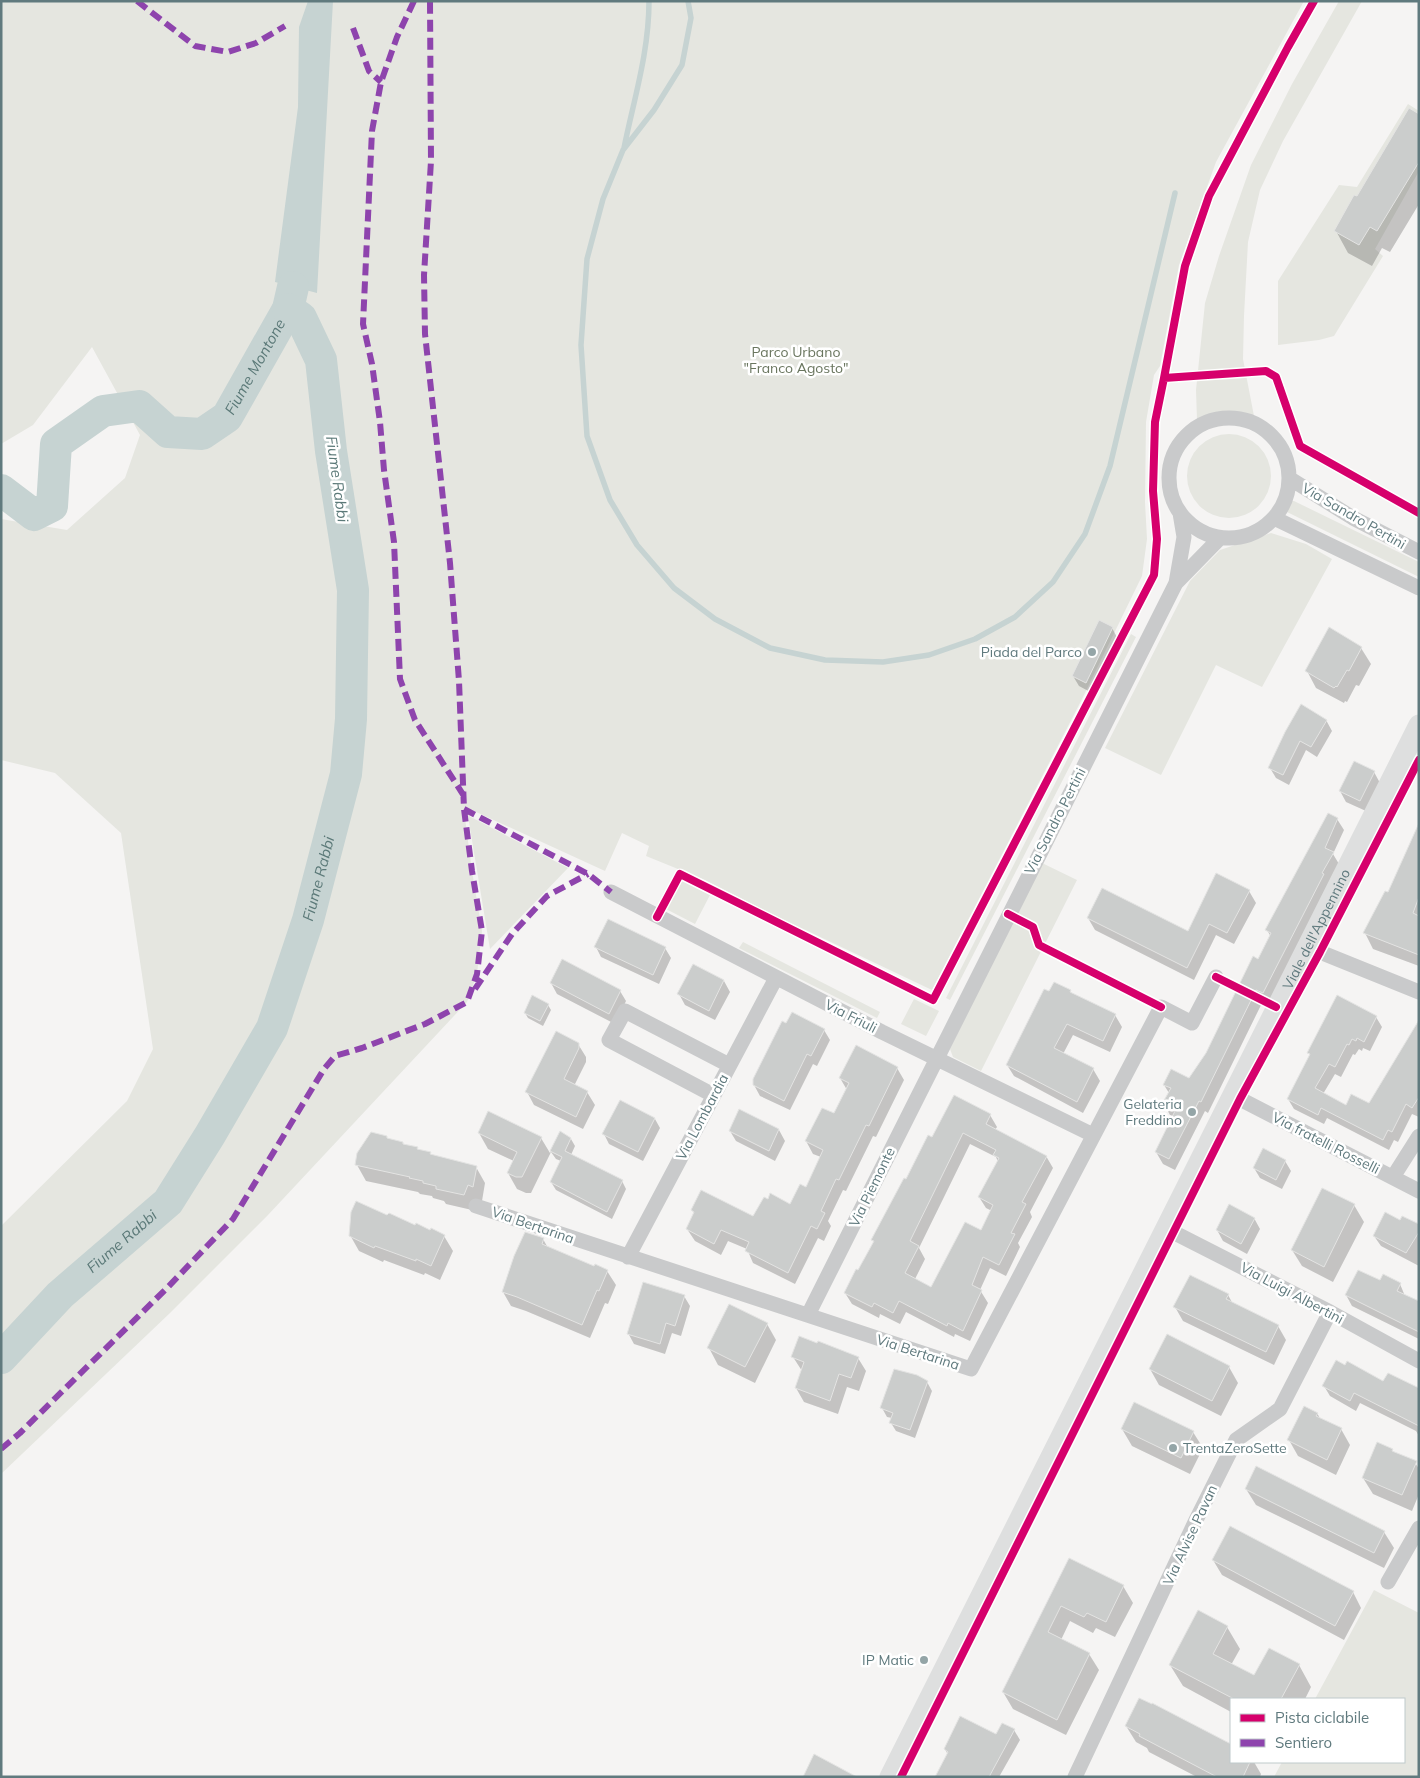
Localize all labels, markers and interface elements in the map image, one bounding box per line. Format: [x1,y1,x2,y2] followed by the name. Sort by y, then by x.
[220,316,289,418] water label: Fiume Montone
[743,343,849,377] park label: Parco Urbano "Franco Agosto"
[322,435,353,524] water label: Fiume Rabbi
[1299,479,1409,553] street label: Via Sandro Pertini
[981,643,1082,661] place label: Piada del Parco
[1086,646,1098,658] marker: Piada del Parco
[1020,765,1090,877] street label: Via Sandro Pertini
[298,834,338,923] water label: Fiume Rabbi
[1278,866,1354,992] street label: Viale dell'Appennino
[822,995,880,1037] street label: Via Friuli
[672,1071,732,1163] street label: Via Lombardia
[1123,1095,1182,1129] place label: Gelateria Freddino
[1186,1106,1198,1118] marker: Gelateria Freddino
[1269,1108,1383,1178] street label: Via fratelli Rosselli
[845,1144,899,1230] street label: Via Piemonte
[489,1202,577,1248] street label: Via Bertarina
[82,1205,161,1277] water label: Fiume Rabbi
[1237,1258,1347,1328] street label: Via Luigi Albertini
[874,1330,962,1374] street label: Via Bertarina
[1183,1439,1287,1457] place label: TrentaZeroSette
[1167,1442,1179,1454] marker: TrentaZeroSette
[1159,1482,1221,1588] street label: Via Alvise Pavan
[862,1651,914,1669] place label: IP Matic
[918,1654,930,1666] marker: IP Matic
[1230,1698,1405,1763] legend
[1275,1708,1369,1727] text: Pista ciclabile
[1275,1733,1332,1752] text: Sentiero

